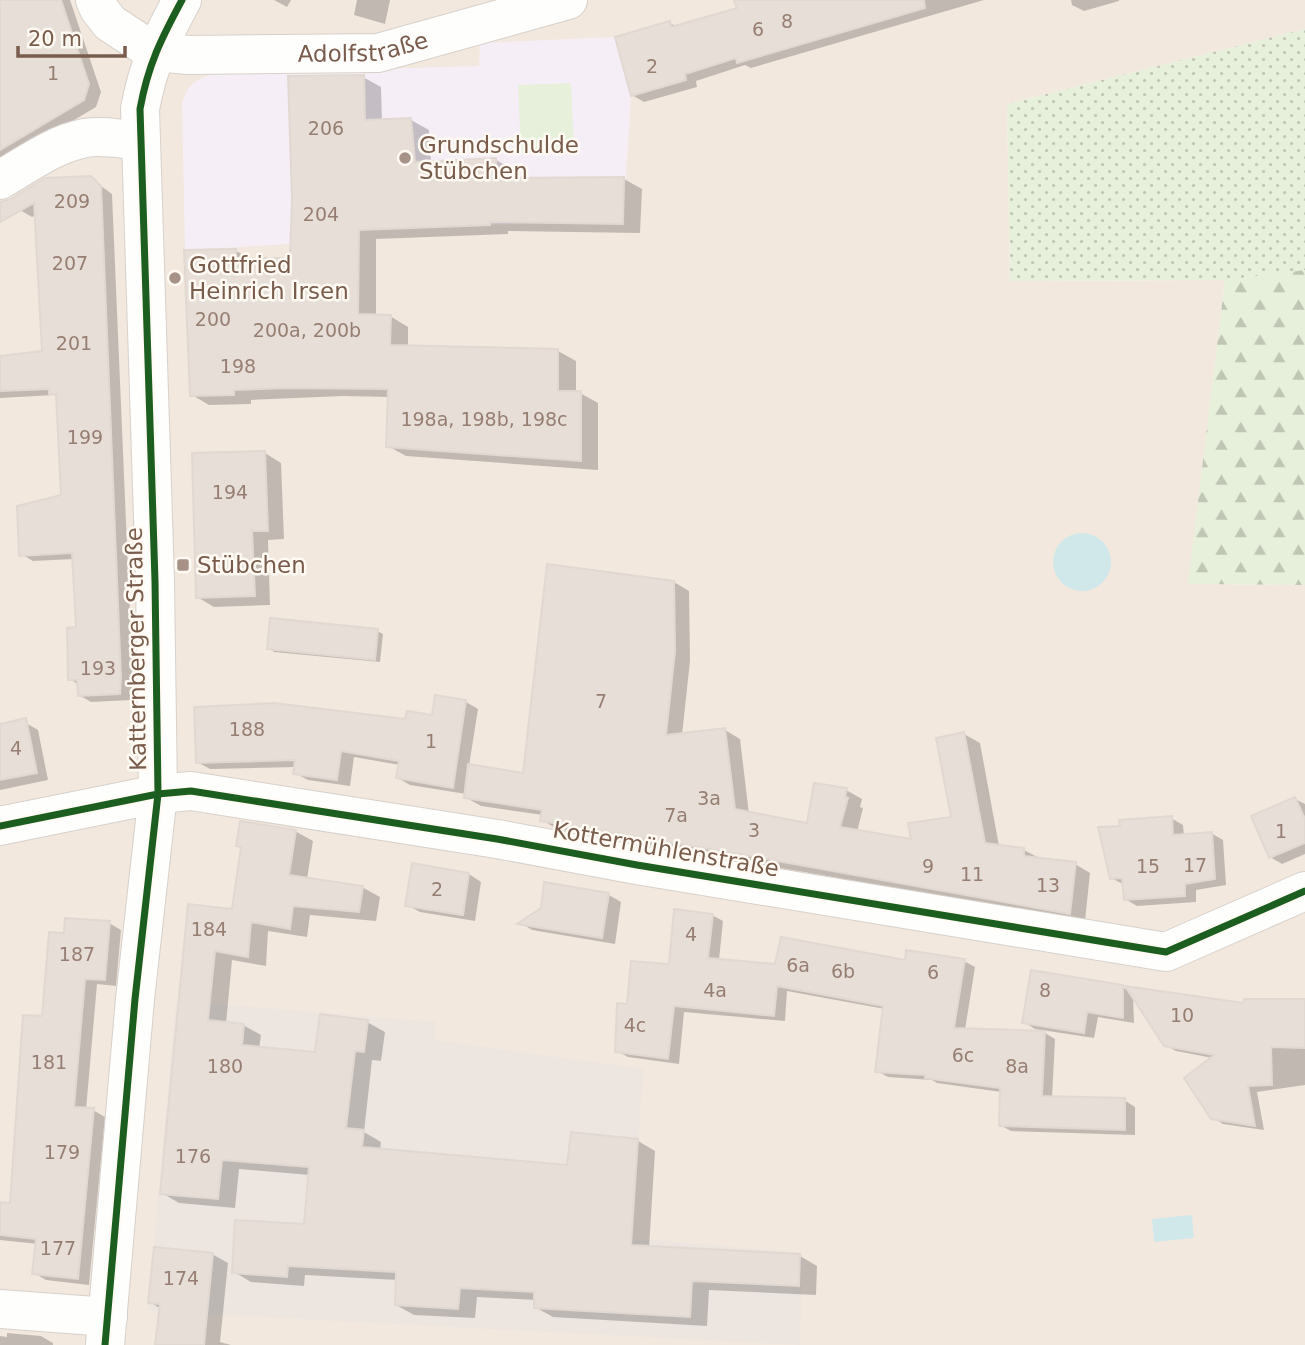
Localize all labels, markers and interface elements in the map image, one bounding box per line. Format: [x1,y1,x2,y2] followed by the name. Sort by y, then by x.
[781,10,793,32] house number: 8
[18,14,124,58] scale bar
[752,18,764,40] house number: 6
[28,27,82,51] text: 20 m
[297,27,431,67] street label: Adolfstraße
[646,55,658,77] house number: 2
[47,62,59,84] house number: 1
[308,117,344,139] house number: 206
[419,132,579,184] place label: Grundschulde Stübchen
[397,150,413,166] marker: Grundschulde Stübchen
[54,190,90,212] house number: 209
[303,203,339,225] house number: 204
[52,252,88,274] house number: 207
[189,252,349,304] place label: Gottfried Heinrich Irsen
[167,270,183,286] marker: Gottfried Heinrich Irsen
[195,308,231,330] house number: 200
[253,319,361,341] house number: 200a, 200b
[56,332,92,354] house number: 201
[220,355,256,377] house number: 198
[400,408,568,430] house number: 198a, 198b, 198c
[67,426,103,448] house number: 199
[212,481,248,503] house number: 194
[121,527,151,771] street label: Katternberger Straße
[197,552,306,578] place label: Stübchen
[175,557,191,573] marker: Stübchen
[80,657,116,679] house number: 193
[595,690,607,712] house number: 7
[229,718,265,740] house number: 188
[425,730,437,752] house number: 1
[10,737,22,759] house number: 4
[697,787,721,809] house number: 3a
[664,804,688,826] house number: 7a
[551,816,781,882] street label: Kottermühlenstraße
[748,819,760,841] house number: 3
[1275,820,1287,842] house number: 1
[1183,854,1207,876] house number: 17
[922,855,934,877] house number: 9
[1136,855,1160,877] house number: 15
[960,863,984,885] house number: 11
[1036,874,1060,896] house number: 13
[431,878,443,900] house number: 2
[191,918,227,940] house number: 184
[685,923,697,945] house number: 4
[59,943,95,965] house number: 187
[786,954,810,976] house number: 6a
[831,960,855,982] house number: 6b
[927,961,939,983] house number: 6
[703,979,727,1001] house number: 4a
[1039,979,1051,1001] house number: 8
[1170,1004,1194,1026] house number: 10
[624,1014,646,1036] house number: 4c
[952,1044,974,1066] house number: 6c
[31,1051,67,1073] house number: 181
[207,1055,243,1077] house number: 180
[1005,1055,1029,1077] house number: 8a
[44,1141,80,1163] house number: 179
[175,1145,211,1167] house number: 176
[40,1237,76,1259] house number: 177
[163,1267,199,1289] house number: 174

